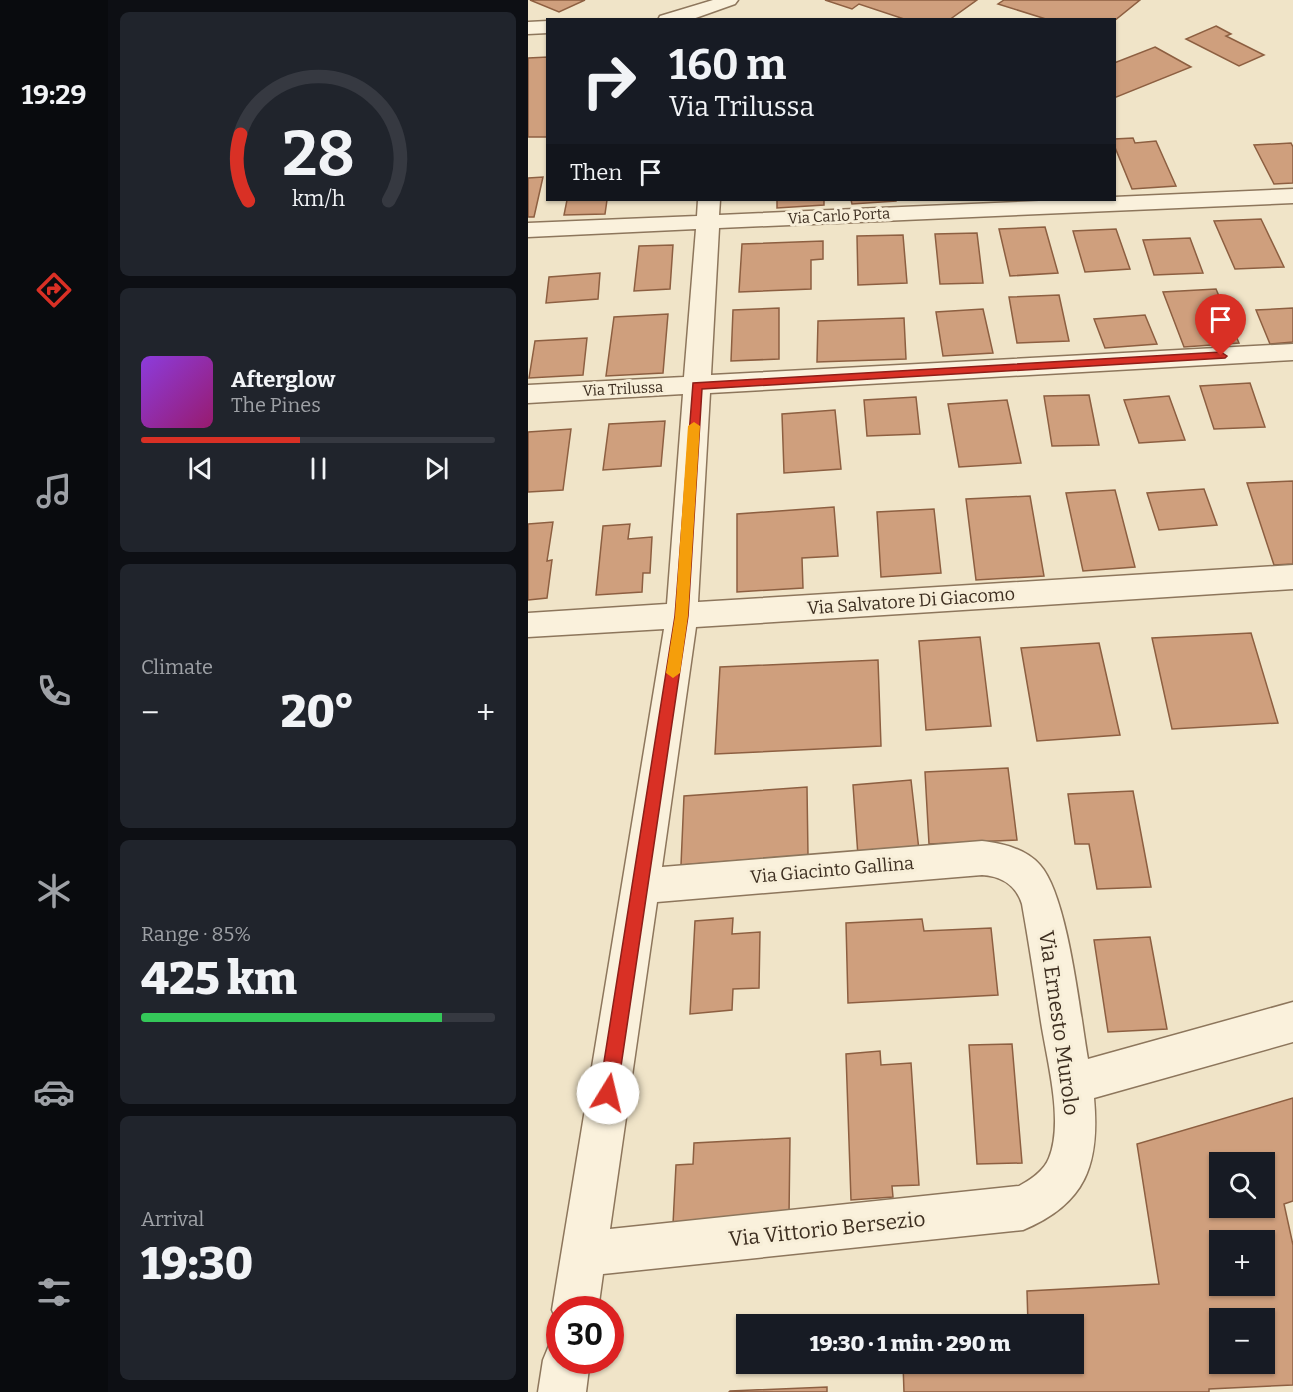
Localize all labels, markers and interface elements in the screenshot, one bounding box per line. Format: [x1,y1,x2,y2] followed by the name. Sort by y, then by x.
[669,40,786,90] text: 160 m
[570,42,648,120] icon: right
[21,79,87,111] text: 19:29
[669,91,814,123] text: Via Trilussa
[282,117,354,192] text: 28
[634,156,667,189] icon: arrive
[570,159,622,186] text: Then
[291,186,345,212] text: km/h
[787,204,891,228] street label: Via Carlo Porta
[33,269,75,311] icon: directions
[1195,294,1246,356] pin
[1204,303,1237,336] icon: arrive
[231,366,335,393] text: Afterglow
[582,378,664,400] street label: Via Trilussa
[231,393,321,417] text: The Pines
[184,452,217,485] icon: previous
[302,452,335,485] icon: pause
[420,452,453,485] icon: next
[33,470,75,512] icon: music
[806,583,1016,619] street label: Via Salvatore Di Giacomo
[141,655,213,679] text: Climate
[33,670,75,712] icon: phone
[281,685,355,739] text: 20°
[141,693,159,733] text: −
[476,693,495,733] text: +
[749,852,915,888] street label: Via Giacinto Gallina
[33,870,75,912] icon: climate
[141,922,251,946] text: Range · 85%
[1033,929,1085,1117] street label: Via Ernesto Murolo
[141,952,297,1006] text: 425 km
[576,1061,640,1125] position arrow
[33,1071,75,1113] icon: car
[1209,1152,1275,1374] map controls
[1209,1152,1275,1218] button: search
[727,1206,927,1252] street label: Via Vittorio Bersezio
[141,1207,204,1231] text: Arrival
[1209,1230,1275,1296] button: +
[141,1237,253,1291] text: 19:30
[33,1271,75,1313] icon: filters
[546,1296,624,1374] speed limit sign: 30
[1209,1308,1275,1374] button: −
[810,1330,1010,1357] text: 19:30 · 1 min · 290 m

